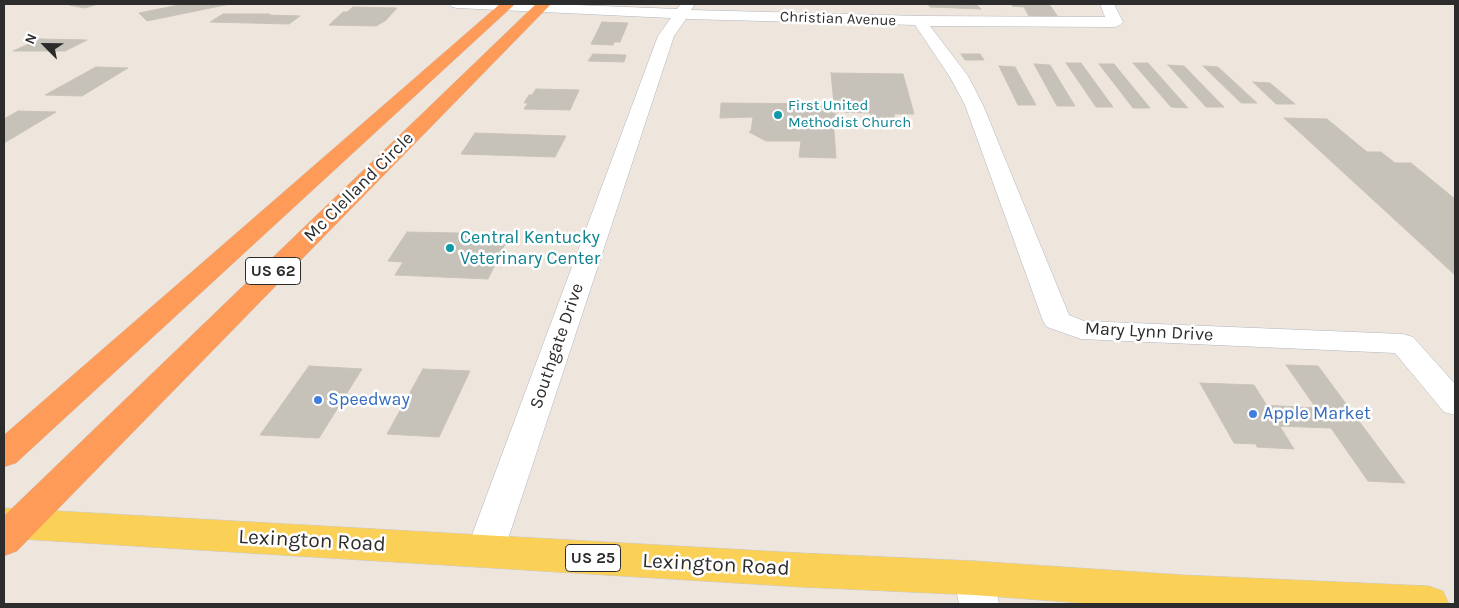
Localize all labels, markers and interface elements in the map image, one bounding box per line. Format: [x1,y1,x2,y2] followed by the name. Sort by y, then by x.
[780,8,896,30] street label: Christian Avenue
[20,20,70,70] north arrow
[21,31,41,47] text: N
[788,97,911,132] place label: First United Methodist Church
[772,109,784,121] marker: First United Methodist Church
[300,128,418,246] street label: Mc Clelland Circle
[460,227,600,270] place label: Central Kentucky Veterinary Center
[444,242,456,254] marker: Central Kentucky Veterinary Center
[246,258,300,284] road number: US 62
[525,280,589,412] street label: Southgate Drive
[1084,318,1214,346] street label: Mary Lynn Drive
[328,389,410,411] place label: Speedway
[312,394,324,406] marker: Speedway
[1263,403,1371,425] place label: Apple Market
[1247,408,1259,420] marker: Apple Market
[238,525,386,557] street label: Lexington Road
[566,544,620,572] road number: US 25
[642,549,790,581] street label: Lexington Road

